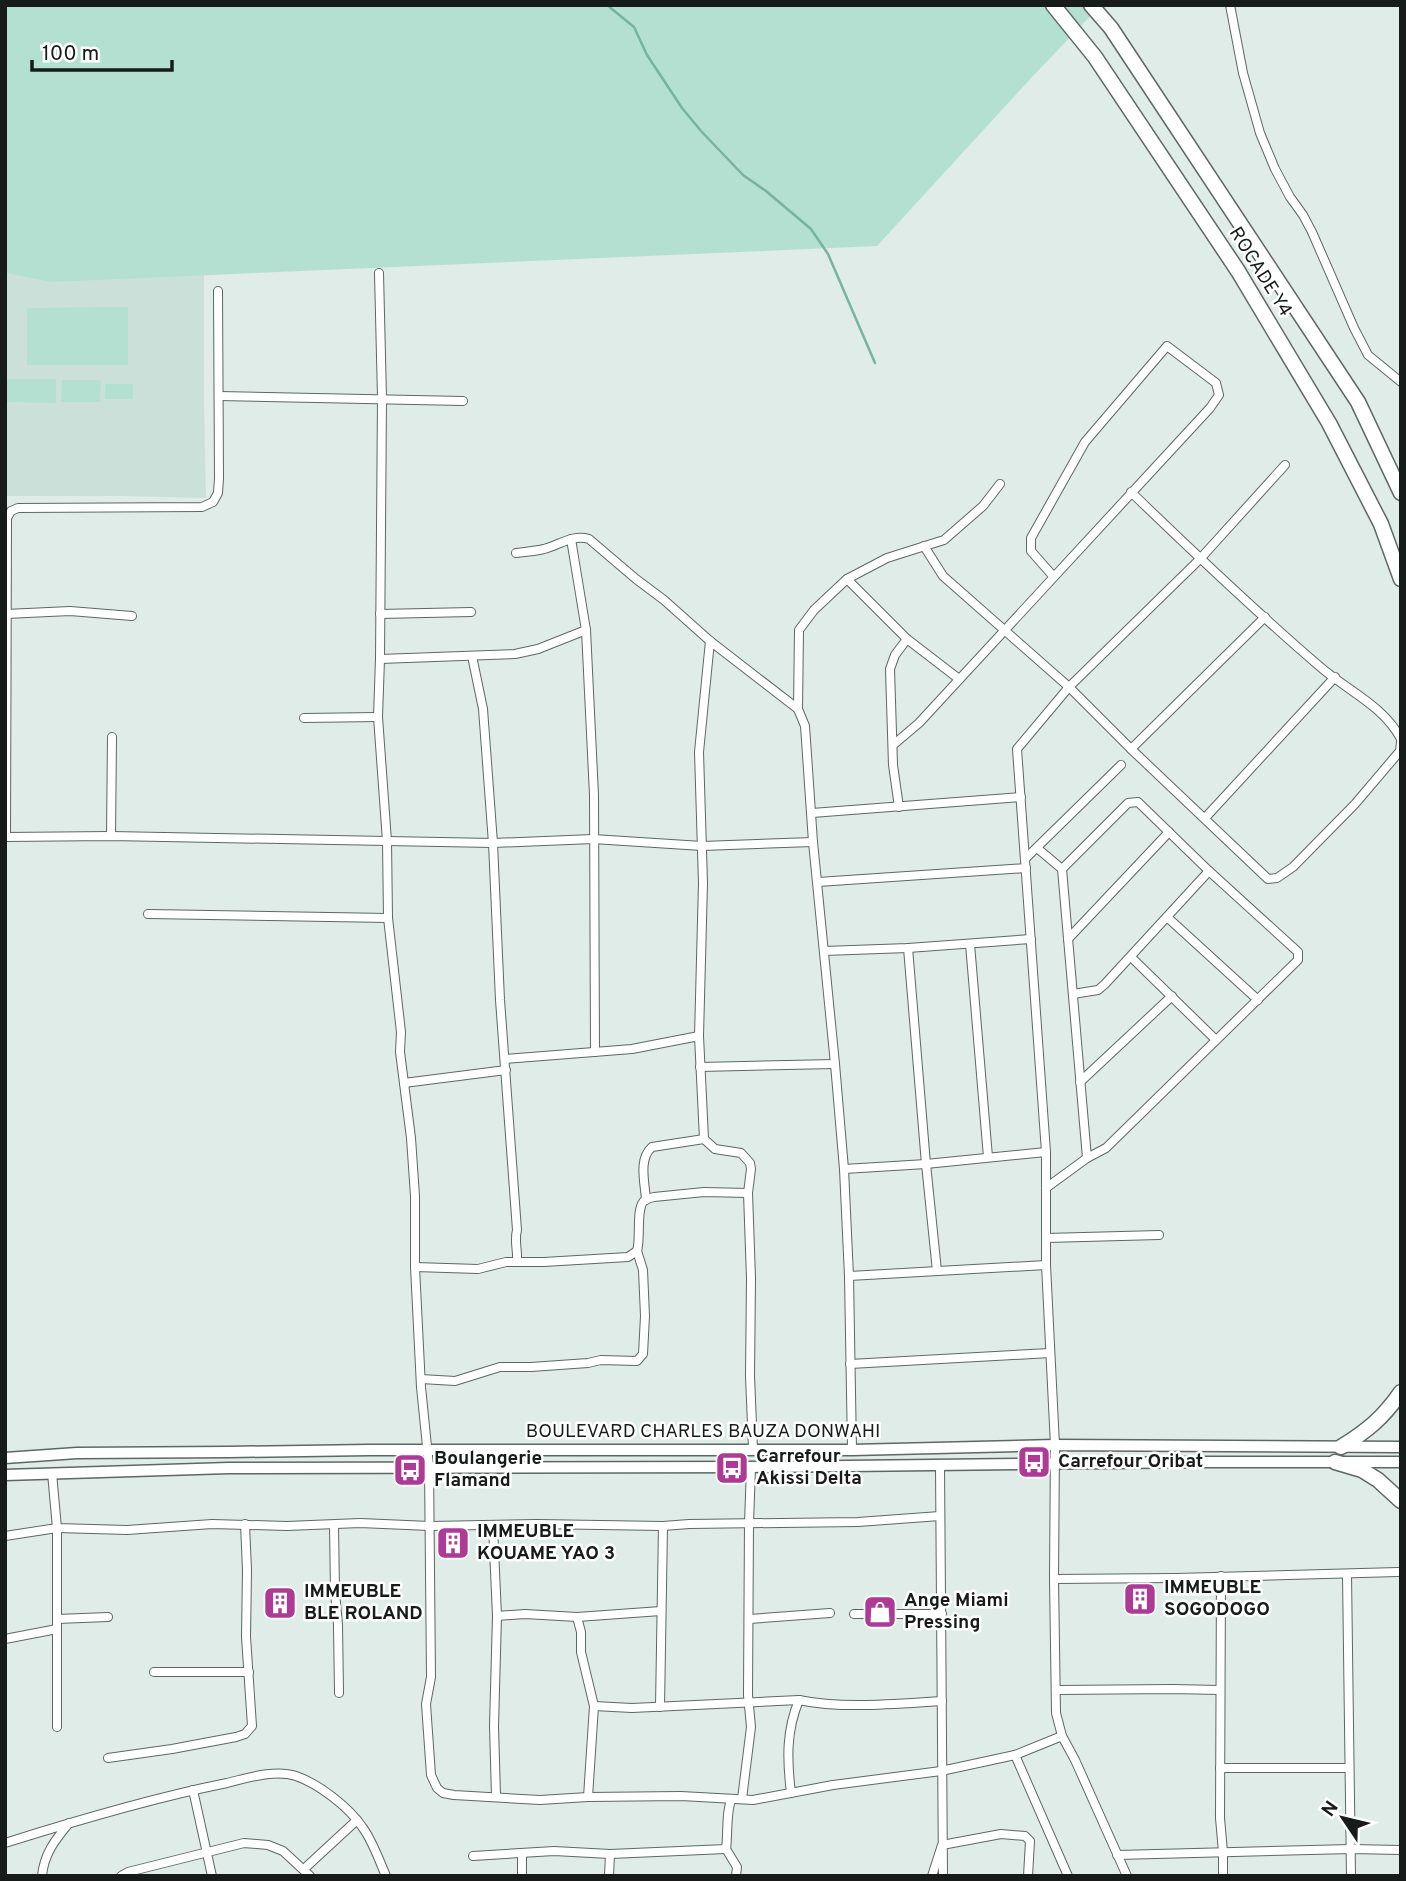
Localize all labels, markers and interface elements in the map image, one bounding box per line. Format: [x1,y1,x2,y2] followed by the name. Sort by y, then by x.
[32,28,172,72] scale bar
[42,41,99,68] text: 100 m
[1223,223,1297,321] street label: ROCADE Y4
[526,1420,880,1444] street label: BOULEVARD CHARLES BAUZA DONWAHI
[1015,1443,1053,1481] bus stop icon: Carrefour Oribat
[756,1445,862,1491] place label: Carrefour Akissi Delta
[434,1447,542,1493] place label: Boulangerie Flamand
[713,1449,751,1487] bus stop icon: Carrefour Akissi Delta
[1058,1450,1203,1474] place label: Carrefour Oribat
[391,1451,429,1489] bus stop icon: Boulangerie Flamand
[477,1520,615,1566] place label: IMMEUBLE KOUAME YAO 3
[434,1524,472,1562] building icon: IMMEUBLE KOUAME YAO 3
[1164,1576,1270,1622] place label: IMMEUBLE SOGODOGO
[304,1580,423,1626] place label: IMMEUBLE BLE ROLAND
[1121,1580,1159,1618] building icon: IMMEUBLE SOGODOGO
[261,1584,299,1622] building icon: IMMEUBLE BLE ROLAND
[904,1589,1009,1635] place label: Ange Miami Pressing
[861,1593,899,1631] shop icon: Ange Miami Pressing
[1308,1783,1378,1853] north arrow
[1317,1797,1344,1822] text: N

